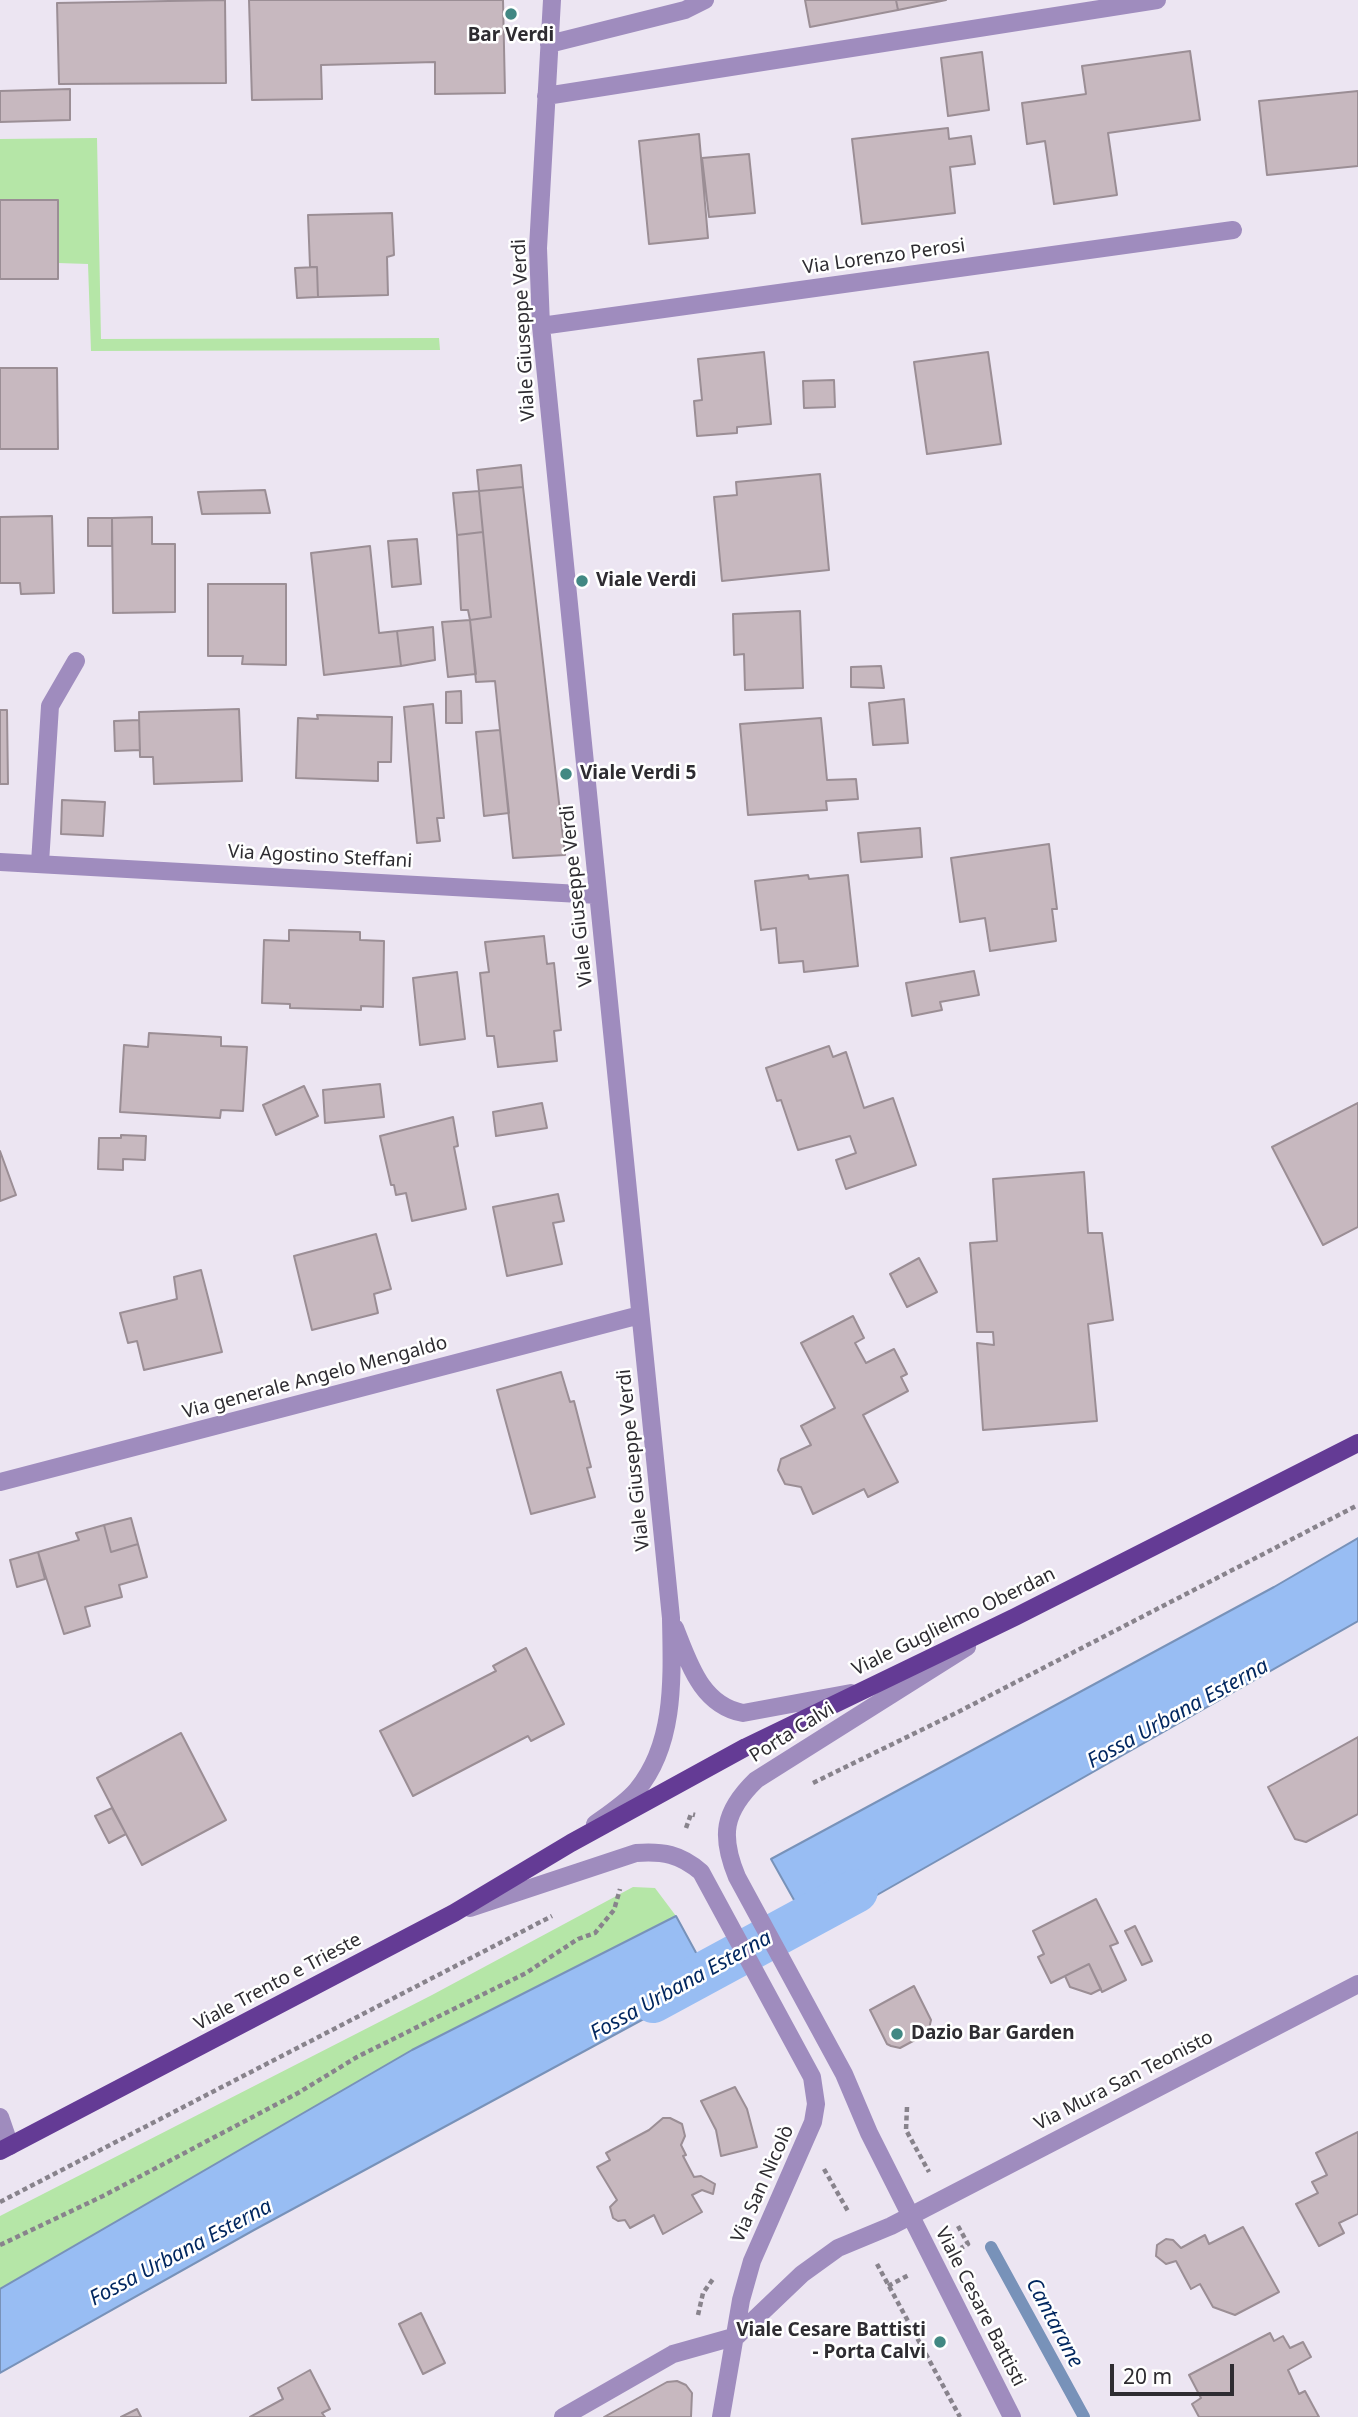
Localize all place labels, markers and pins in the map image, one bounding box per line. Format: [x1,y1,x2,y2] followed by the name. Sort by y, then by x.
[503,6,519,22] marker: Bar Verdi
[468,25,554,47] place label: Bar Verdi
[596,570,696,592] place label: Viale Verdi
[574,573,590,589] marker: Viale Verdi
[580,763,696,785] place label: Viale Verdi 5
[558,766,574,782] marker: Viale Verdi 5
[911,2023,1075,2045] place label: Dazio Bar Garden
[889,2026,905,2042] marker: Dazio Bar Garden
[736,2320,926,2364] place label: Viale Cesare Battisti - Porta Calvi
[932,2334,948,2350] marker: Viale Cesare Battisti - Porta Calvi

